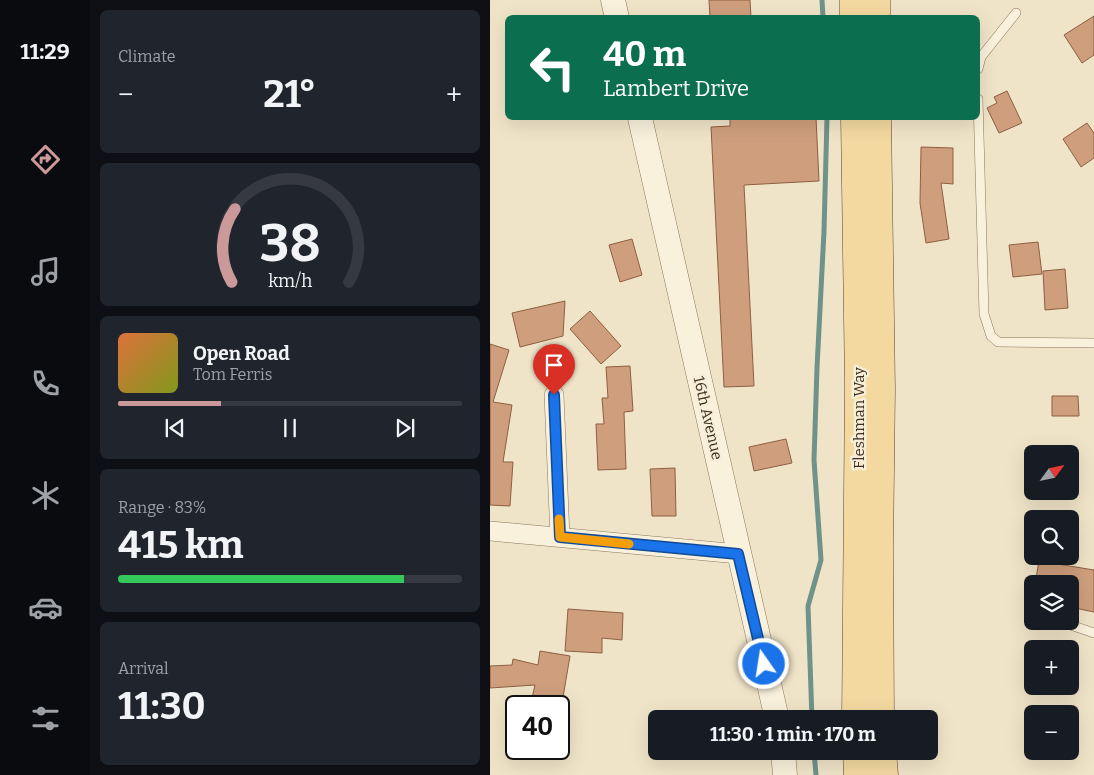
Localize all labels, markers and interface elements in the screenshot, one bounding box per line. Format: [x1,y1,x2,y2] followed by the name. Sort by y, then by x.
[603,33,686,75] text: 40 m
[520,35,585,100] icon: left
[20,38,70,65] text: 11:29
[118,47,176,66] text: Climate
[263,71,316,117] text: 21°
[603,75,749,102] text: Lambert Drive
[118,78,133,111] text: −
[446,78,462,111] text: +
[28,142,63,177] icon: directions
[259,212,321,275] text: 38
[28,254,63,289] icon: music
[268,270,312,292] text: km/h
[193,342,290,365] text: Open Road
[533,344,575,395] pin
[540,351,568,379] icon: arrive
[193,365,272,384] text: Tom Ferris
[28,366,63,401] icon: phone
[850,367,868,469] street label: Fleshman Way
[690,374,726,462] street label: 16th Avenue
[161,414,189,442] icon: previous
[276,414,304,442] icon: pause
[391,414,419,442] icon: next
[1024,445,1079,500] north arrow
[1024,445,1079,760] map controls
[28,478,63,513] icon: climate
[118,498,206,517] text: Range · 83%
[1024,510,1079,565] button: search
[118,522,244,568] text: 415 km
[1024,575,1079,630] button: layers
[28,590,63,625] icon: car
[737,637,789,689] position arrow
[1024,640,1079,695] button: +
[118,659,169,678] text: Arrival
[118,683,206,729] text: 11:30
[505,695,570,760] speed limit sign: 40
[28,701,63,736] icon: filters
[1024,705,1079,760] button: −
[710,723,876,746] text: 11:30 · 1 min · 170 m

